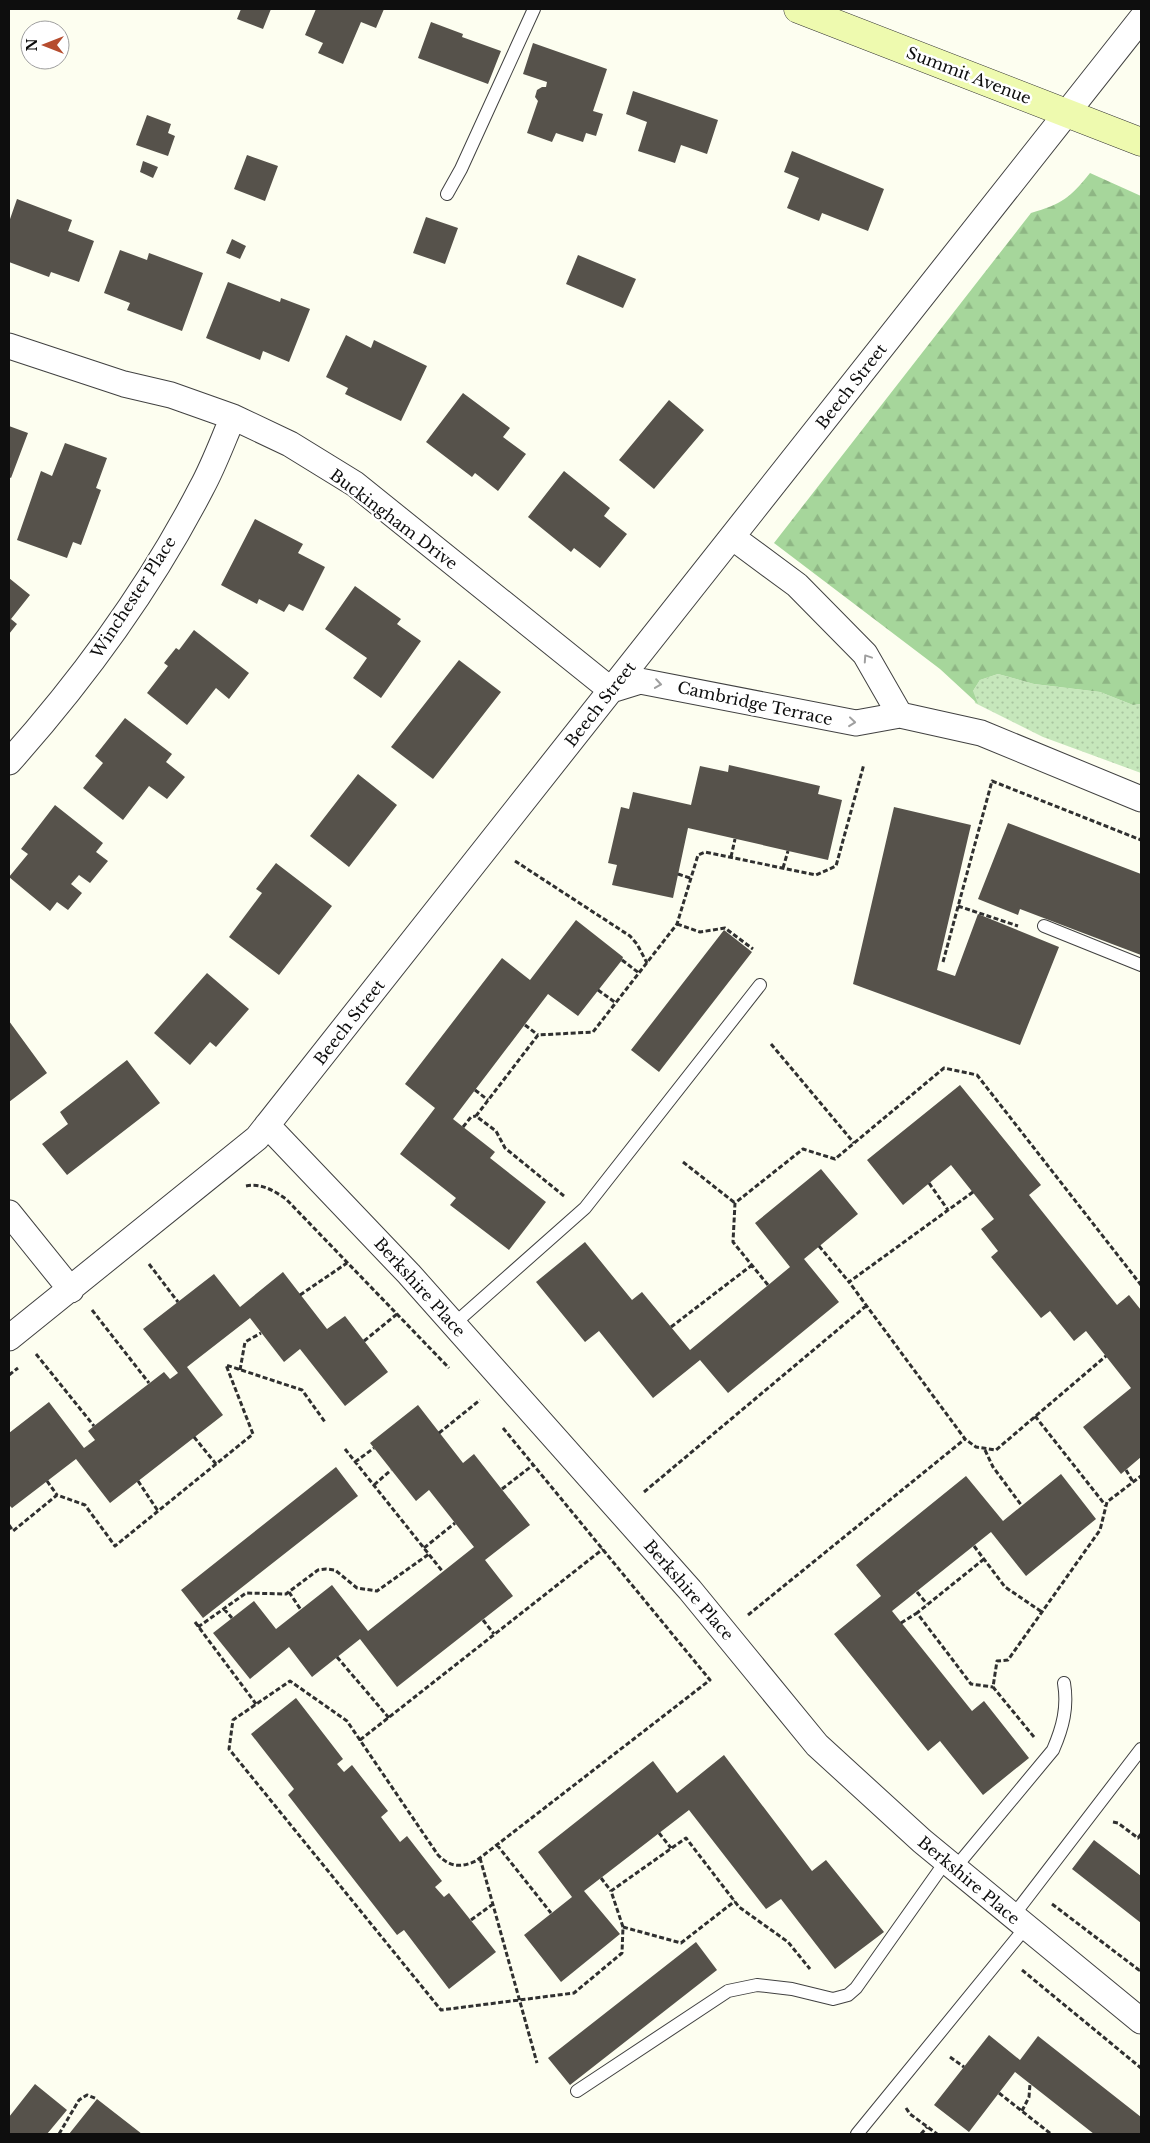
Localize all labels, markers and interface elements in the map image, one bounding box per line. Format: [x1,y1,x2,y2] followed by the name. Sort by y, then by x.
[20,20,70,70] north arrow
[23,38,41,52] text: N
[904,42,1034,108] street label: Summit Avenue
[811,339,891,433] street label: Beech Street
[326,464,462,574] street label: Buckingham Drive
[86,532,180,662] street label: Winchester Place
[864,654,873,664] one-way arrow
[560,657,640,751] street label: Beech Street
[676,677,834,729] street label: Cambridge Terrace
[654,678,663,688] one-way arrow
[849,716,857,727] one-way arrow
[309,975,389,1069] street label: Beech Street
[370,1233,470,1341] street label: Berkshire Place
[640,1536,738,1644] street label: Berkshire Place
[914,1832,1024,1928] street label: Berkshire Place

